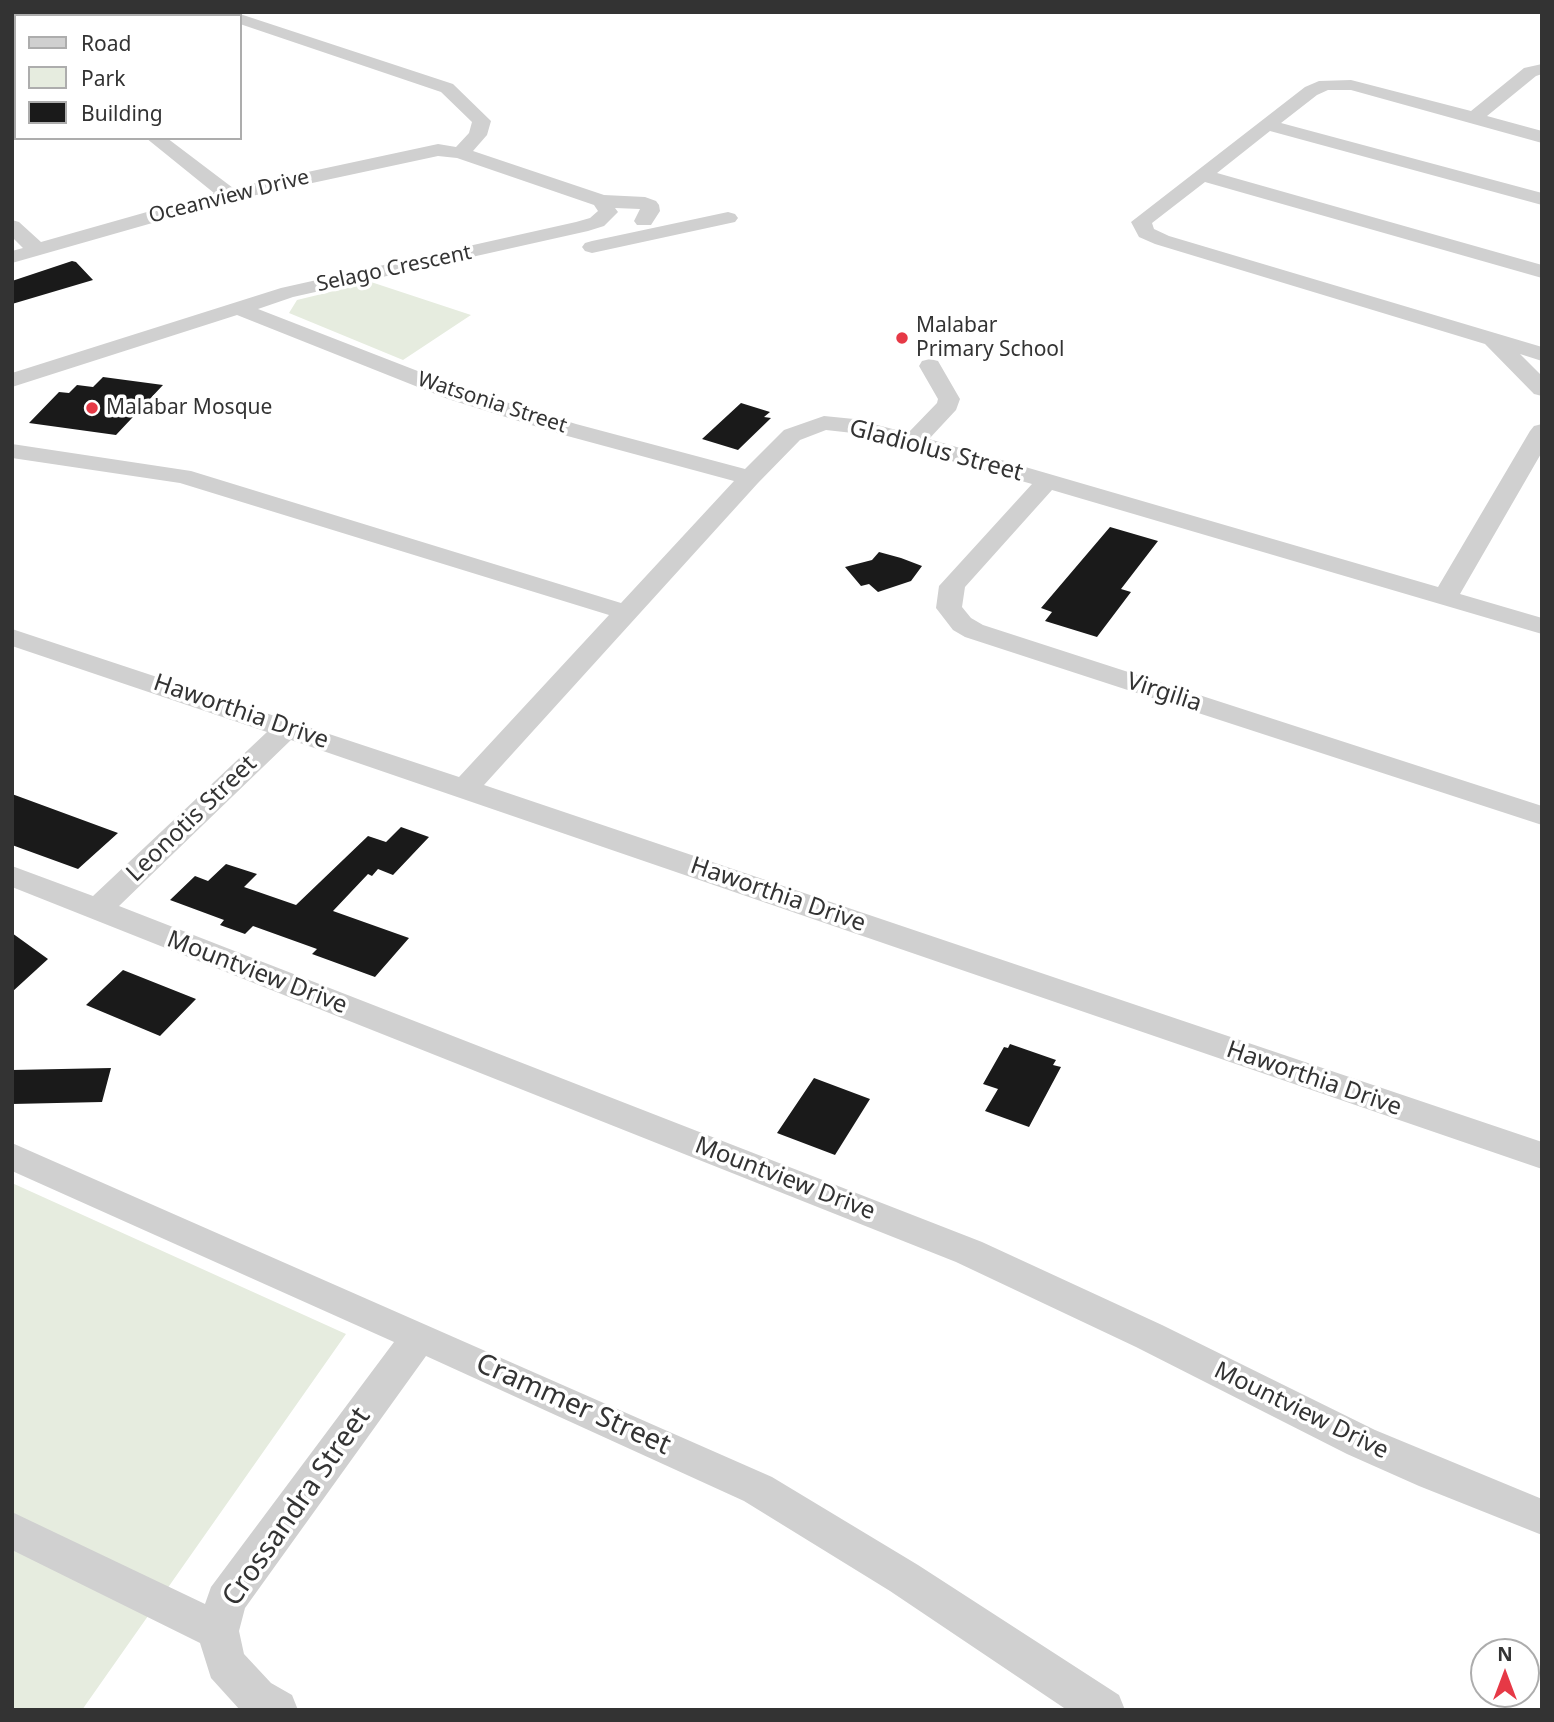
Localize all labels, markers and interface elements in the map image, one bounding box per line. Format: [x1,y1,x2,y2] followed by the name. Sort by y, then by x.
[14,14,242,140] legend
[81,29,131,57] text: Road
[81,64,125,92] text: Park
[81,99,163,127] text: Building
[146,165,312,229] street label: Oceanview Drive
[314,240,474,298] street label: Selago Crescent
[916,313,1064,363] place label: Malabar Primary School
[894,330,910,346] marker: Malabar Primary School
[414,367,570,439] street label: Watsonia Street
[106,395,272,421] place label: Malabar Mosque
[84,400,100,416] marker: Malabar Mosque
[846,414,1026,488] street label: Gladiolus Street
[1123,667,1205,719] street label: Virgilia
[150,669,332,755] street label: Haworthia Drive
[121,750,263,888] street label: Leonotis Street
[687,852,869,938] street label: Haworthia Drive
[163,925,351,1021] street label: Mountview Drive
[1223,1036,1405,1122] street label: Haworthia Drive
[691,1131,879,1227] street label: Mountview Drive
[470,1347,676,1463] street label: Crammer Street
[1209,1356,1393,1466] street label: Mountview Drive
[216,1401,378,1613] street label: Crossandra Street
[1470,1638,1540,1708] north arrow
[1497,1641,1513,1667] text: N

